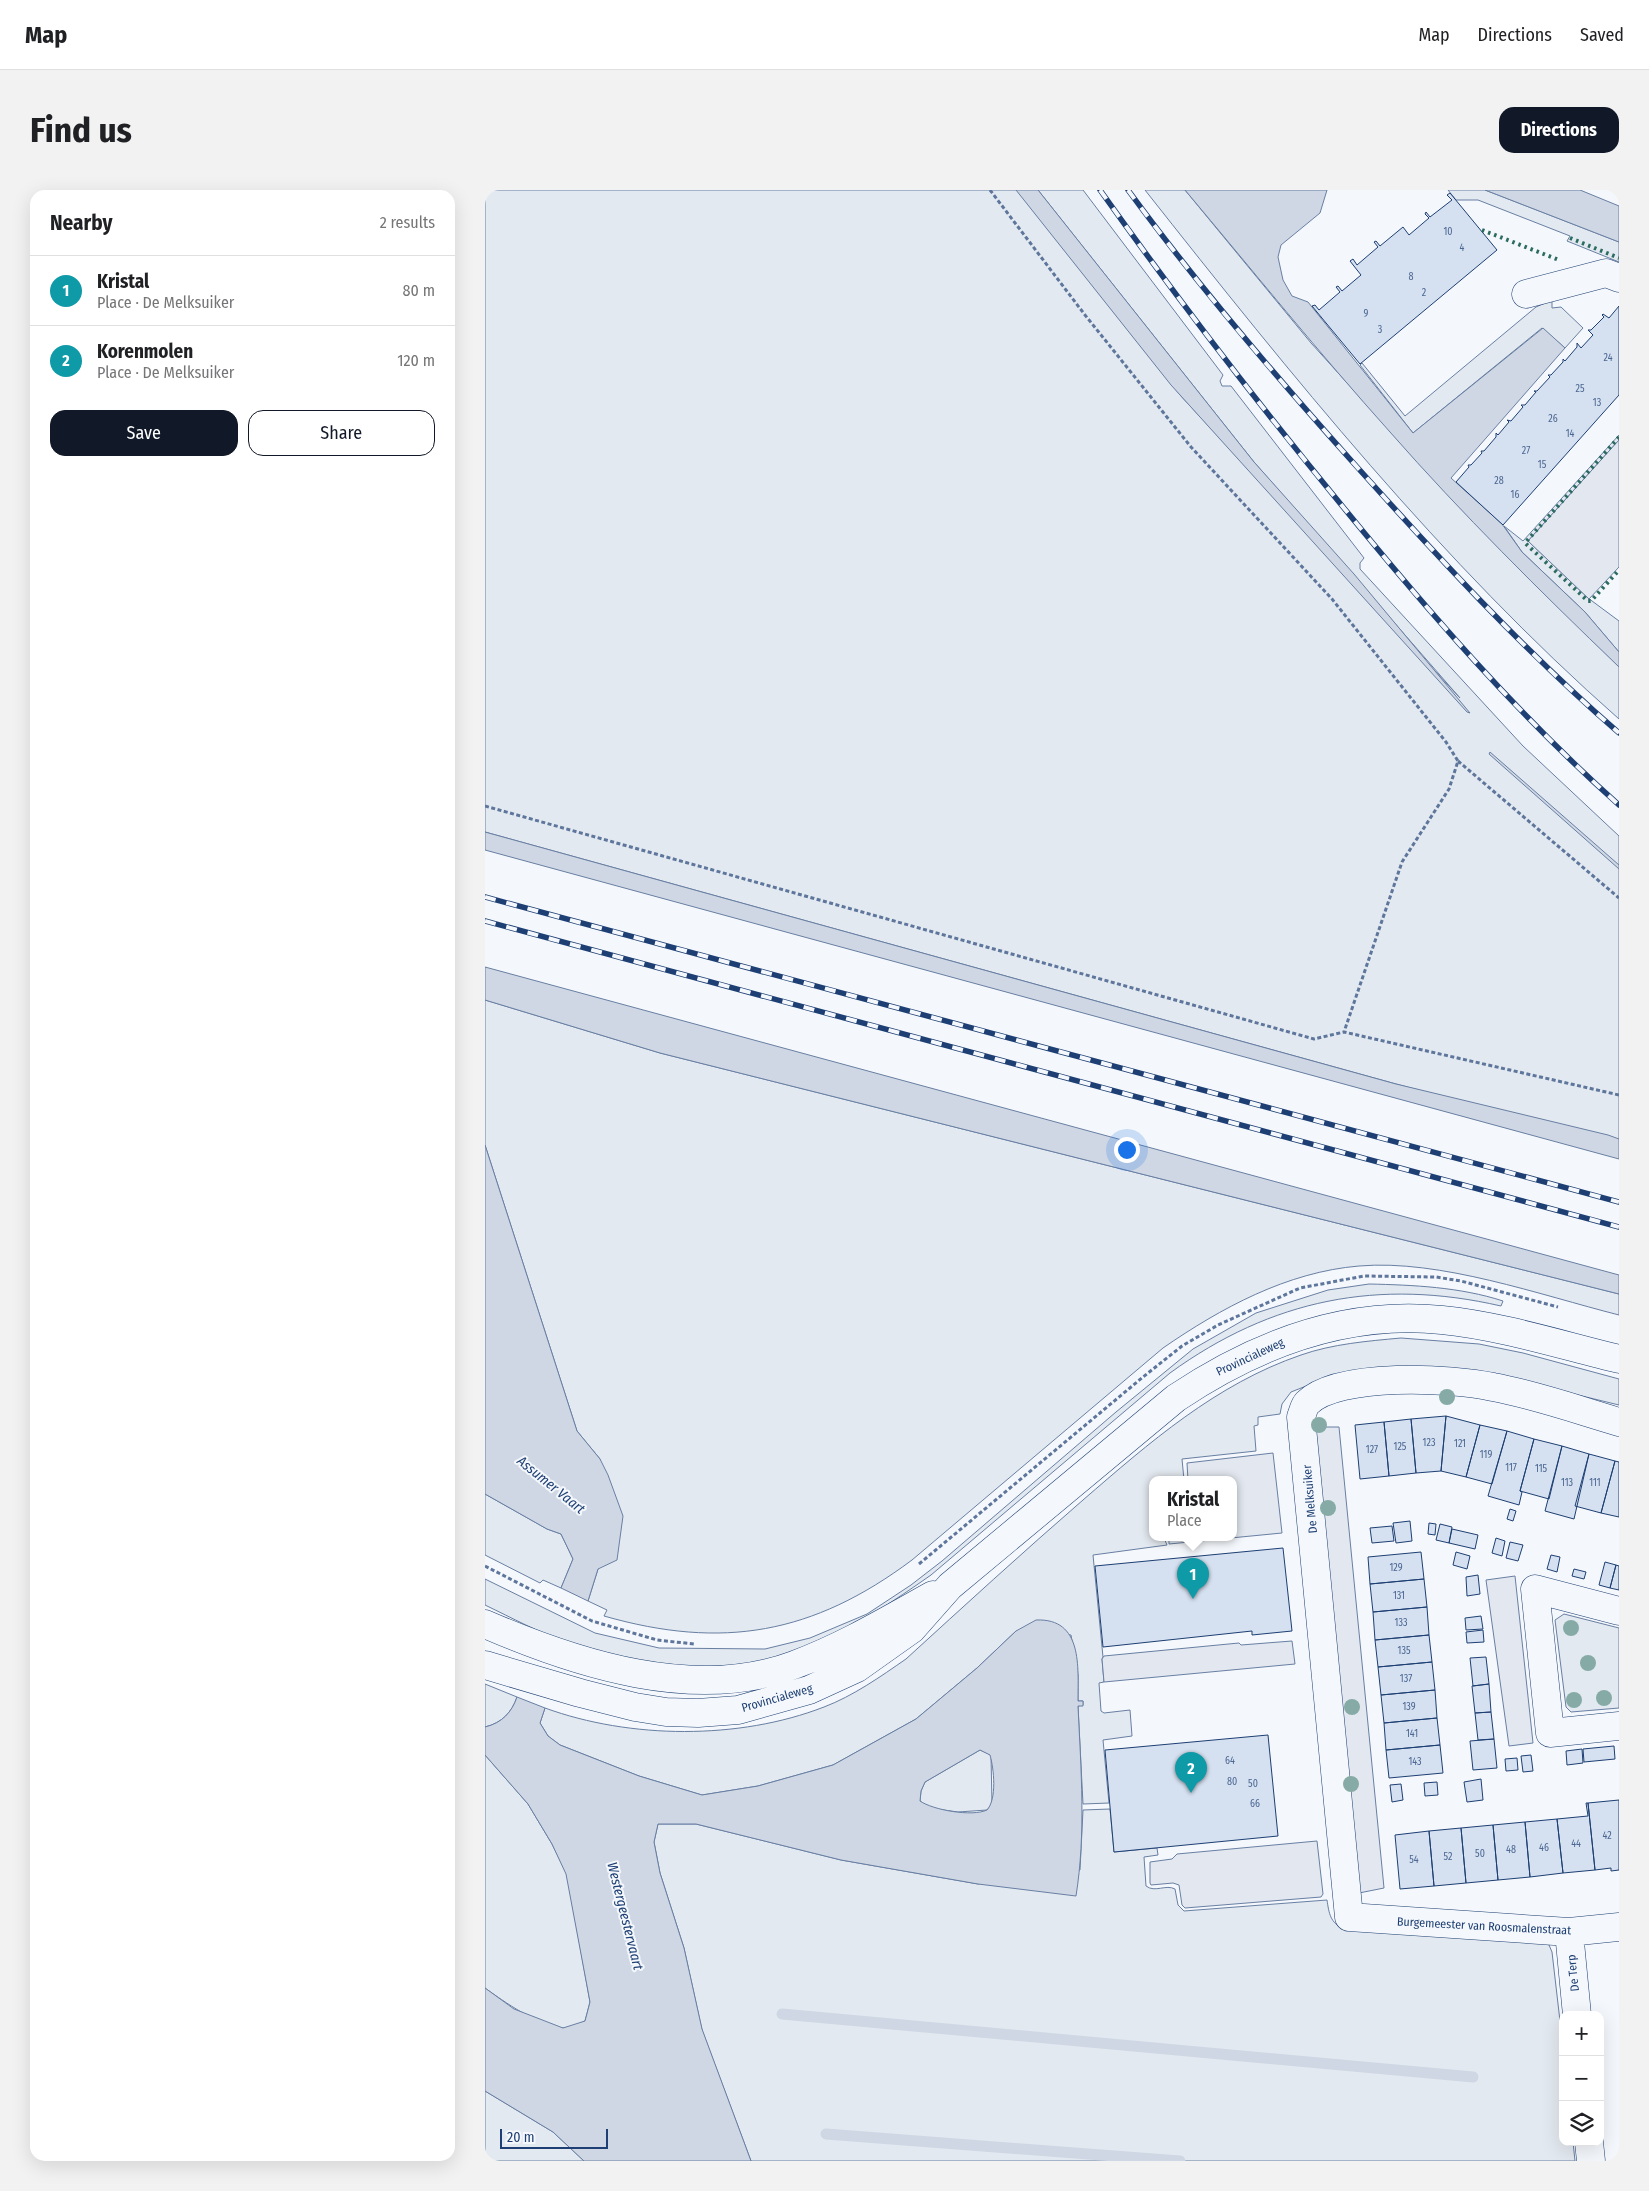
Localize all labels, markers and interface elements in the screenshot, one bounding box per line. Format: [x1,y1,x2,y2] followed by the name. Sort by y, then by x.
[25,21,67,49] text: Map
[1418,24,1450,46] text: Map
[1478,24,1552,46] text: Directions
[1580,24,1624,46] text: Saved
[1499,107,1619,153] button: Directions
[30,109,132,151] text: Find us
[50,210,112,236] text: Nearby
[380,213,435,232] text: 2 results
[1443,226,1453,238] house number: 10
[1460,242,1465,254] house number: 4
[97,270,149,293] text: Kristal
[1409,271,1414,283] house number: 8
[63,281,69,300] text: 1
[403,281,435,300] text: 80 m
[1422,287,1427,299] house number: 2
[97,293,234,312] text: Place · De Melksuiker
[1364,308,1369,320] house number: 9
[1378,324,1383,336] house number: 3
[97,340,193,363] text: Korenmolen
[62,351,70,370] text: 2
[397,351,435,370] text: 120 m
[1603,352,1613,364] house number: 24
[97,363,234,382] text: Place · De Melksuiker
[1576,383,1585,395] house number: 25
[1593,397,1602,409] house number: 13
[50,410,238,456] button: Save
[248,410,435,456] button: Share
[1548,413,1558,425] house number: 26
[1566,428,1575,440] house number: 14
[1522,445,1530,457] house number: 27
[1538,459,1547,471] house number: 15
[1494,475,1504,487] house number: 28
[1511,489,1519,501] house number: 16
[1114,1137,1140,1163] your location
[1214,1335,1286,1379] street label: Provincialeweg
[1423,1437,1436,1449] house number: 123
[1454,1438,1466,1450] house number: 121
[1394,1441,1407,1453] house number: 125
[1366,1444,1378,1456] house number: 127
[1480,1449,1492,1461] house number: 119
[513,1452,589,1518] water label: Assumer Vaart
[1505,1462,1517,1474] house number: 117
[1300,1463,1320,1534] street label: De Melksuiker
[1535,1463,1548,1475] house number: 115
[1149,1476,1237,1541] popup
[1561,1477,1574,1489] house number: 113
[1589,1477,1601,1489] house number: 111
[1167,1488,1219,1511] text: Kristal
[1167,1511,1202,1530] text: Place
[1177,1558,1209,1599] pin: 1
[1389,1562,1403,1574] house number: 129
[1393,1590,1405,1602] house number: 131
[1395,1617,1408,1629] house number: 133
[1398,1645,1411,1657] house number: 135
[1400,1673,1412,1685] house number: 137
[740,1681,814,1715] street label: Provincialeweg
[1402,1701,1416,1713] house number: 139
[1406,1728,1418,1740] house number: 141
[1175,1752,1207,1793] pin: 2
[1225,1755,1235,1767] house number: 64
[1408,1756,1422,1768] house number: 143
[1227,1776,1237,1788] house number: 80
[1248,1778,1258,1790] house number: 50
[1250,1798,1260,1810] house number: 66
[1602,1830,1612,1842] house number: 42
[1571,1838,1581,1850] house number: 44
[1539,1842,1549,1854] house number: 46
[1506,1844,1516,1856] house number: 48
[1475,1848,1485,1860] house number: 50
[1444,1851,1453,1863] house number: 52
[1409,1854,1419,1866] house number: 54
[603,1860,647,1972] water label: Westergeestervaart
[1397,1914,1571,1938] street label: Burgemeester van Roosmalenstraat
[1564,1954,1582,1992] street label: De Terp
[1559,2011,1604,2146] map controls
[1559,2011,1604,2056] button: +
[1559,2056,1604,2101] button: −
[1559,2101,1604,2146] button: layers
[500,2126,607,2149] scale bar
[507,2129,535,2146] text: 20 m

